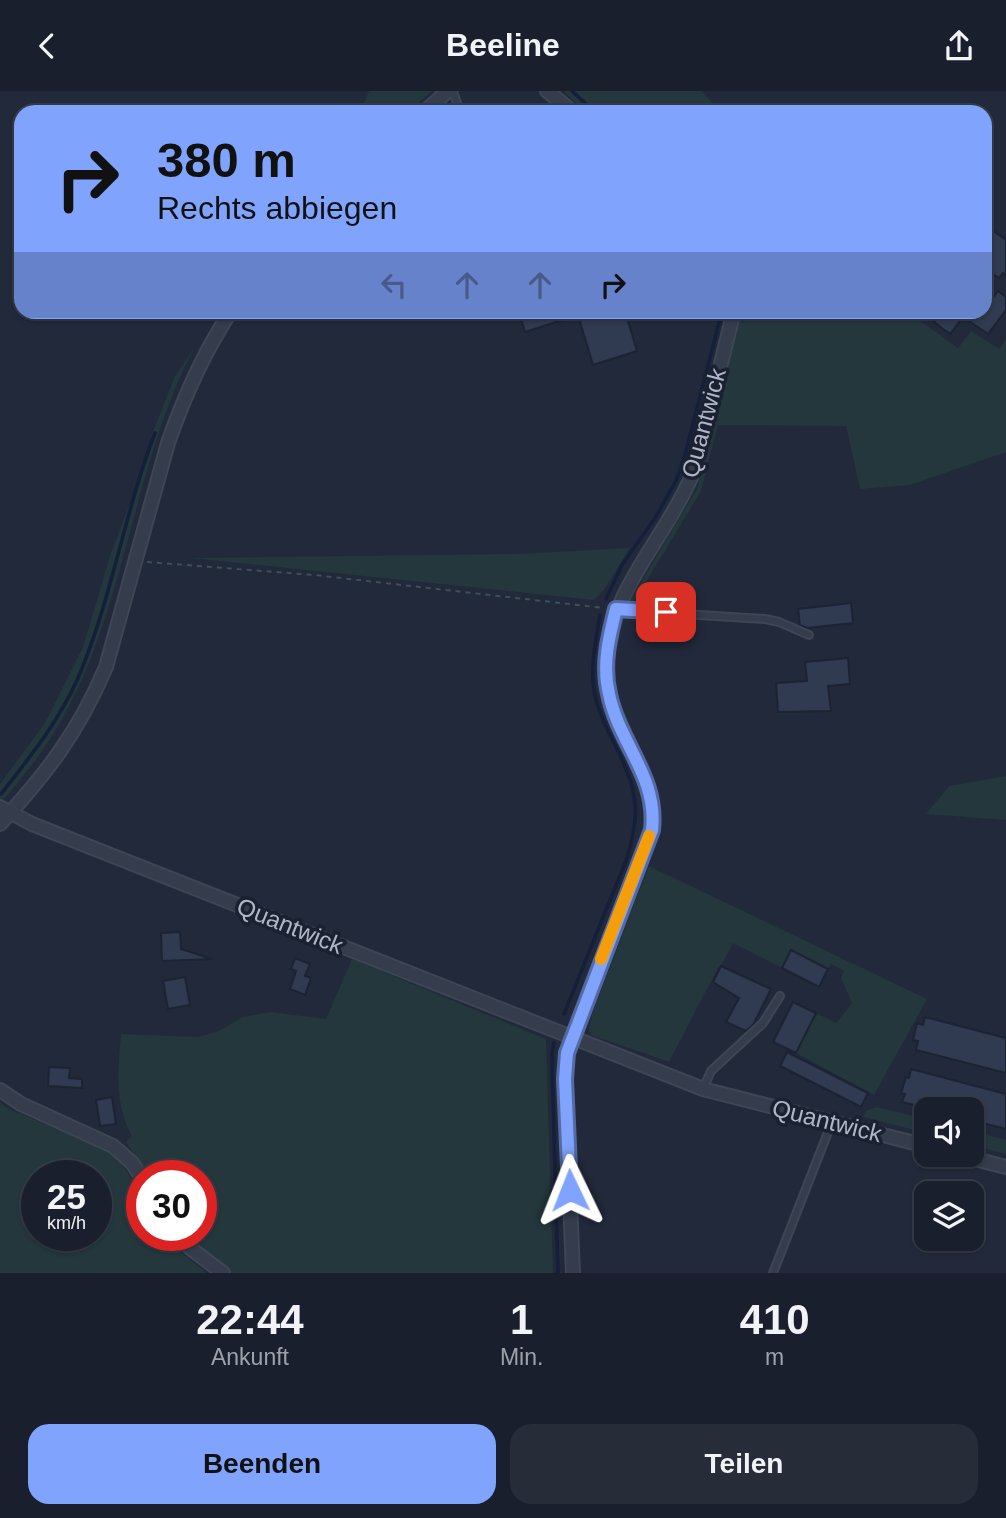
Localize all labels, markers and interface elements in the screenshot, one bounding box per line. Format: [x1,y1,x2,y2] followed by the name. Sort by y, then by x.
[28,27,66,65] icon: back
[446,27,560,63] text: Beeline
[940,27,978,65] icon: share
[42,133,133,224] icon: right
[157,133,296,187] text: 380 m
[157,190,397,226] text: Rechts abbiegen
[375,266,413,304] icon: left
[448,266,486,304] icon: ahead
[521,266,559,304] icon: ahead
[594,266,632,304] icon: right
[676,364,731,480] street label: Quantwick
[636,582,696,642] pin
[647,593,685,631] icon: arrive
[233,892,348,959] street label: Quantwick
[769,1094,886,1147] street label: Quantwick
[914,1097,984,1251] map controls
[914,1097,984,1167] button: sound
[533,1153,607,1227] position arrow
[126,1160,217,1251] speed limit sign: 30
[47,1177,86,1216] text: 25
[914,1181,984,1251] button: layers
[47,1213,86,1233] text: km/h
[196,1296,304,1343] text: 22:44
[510,1296,533,1343] text: 1
[740,1296,810,1343] text: 410
[211,1344,289,1370] text: Ankunft
[500,1344,543,1370] text: Min.
[765,1344,784,1370] text: m
[28,1424,496,1504] button: Beenden
[510,1424,978,1504] button: Teilen

